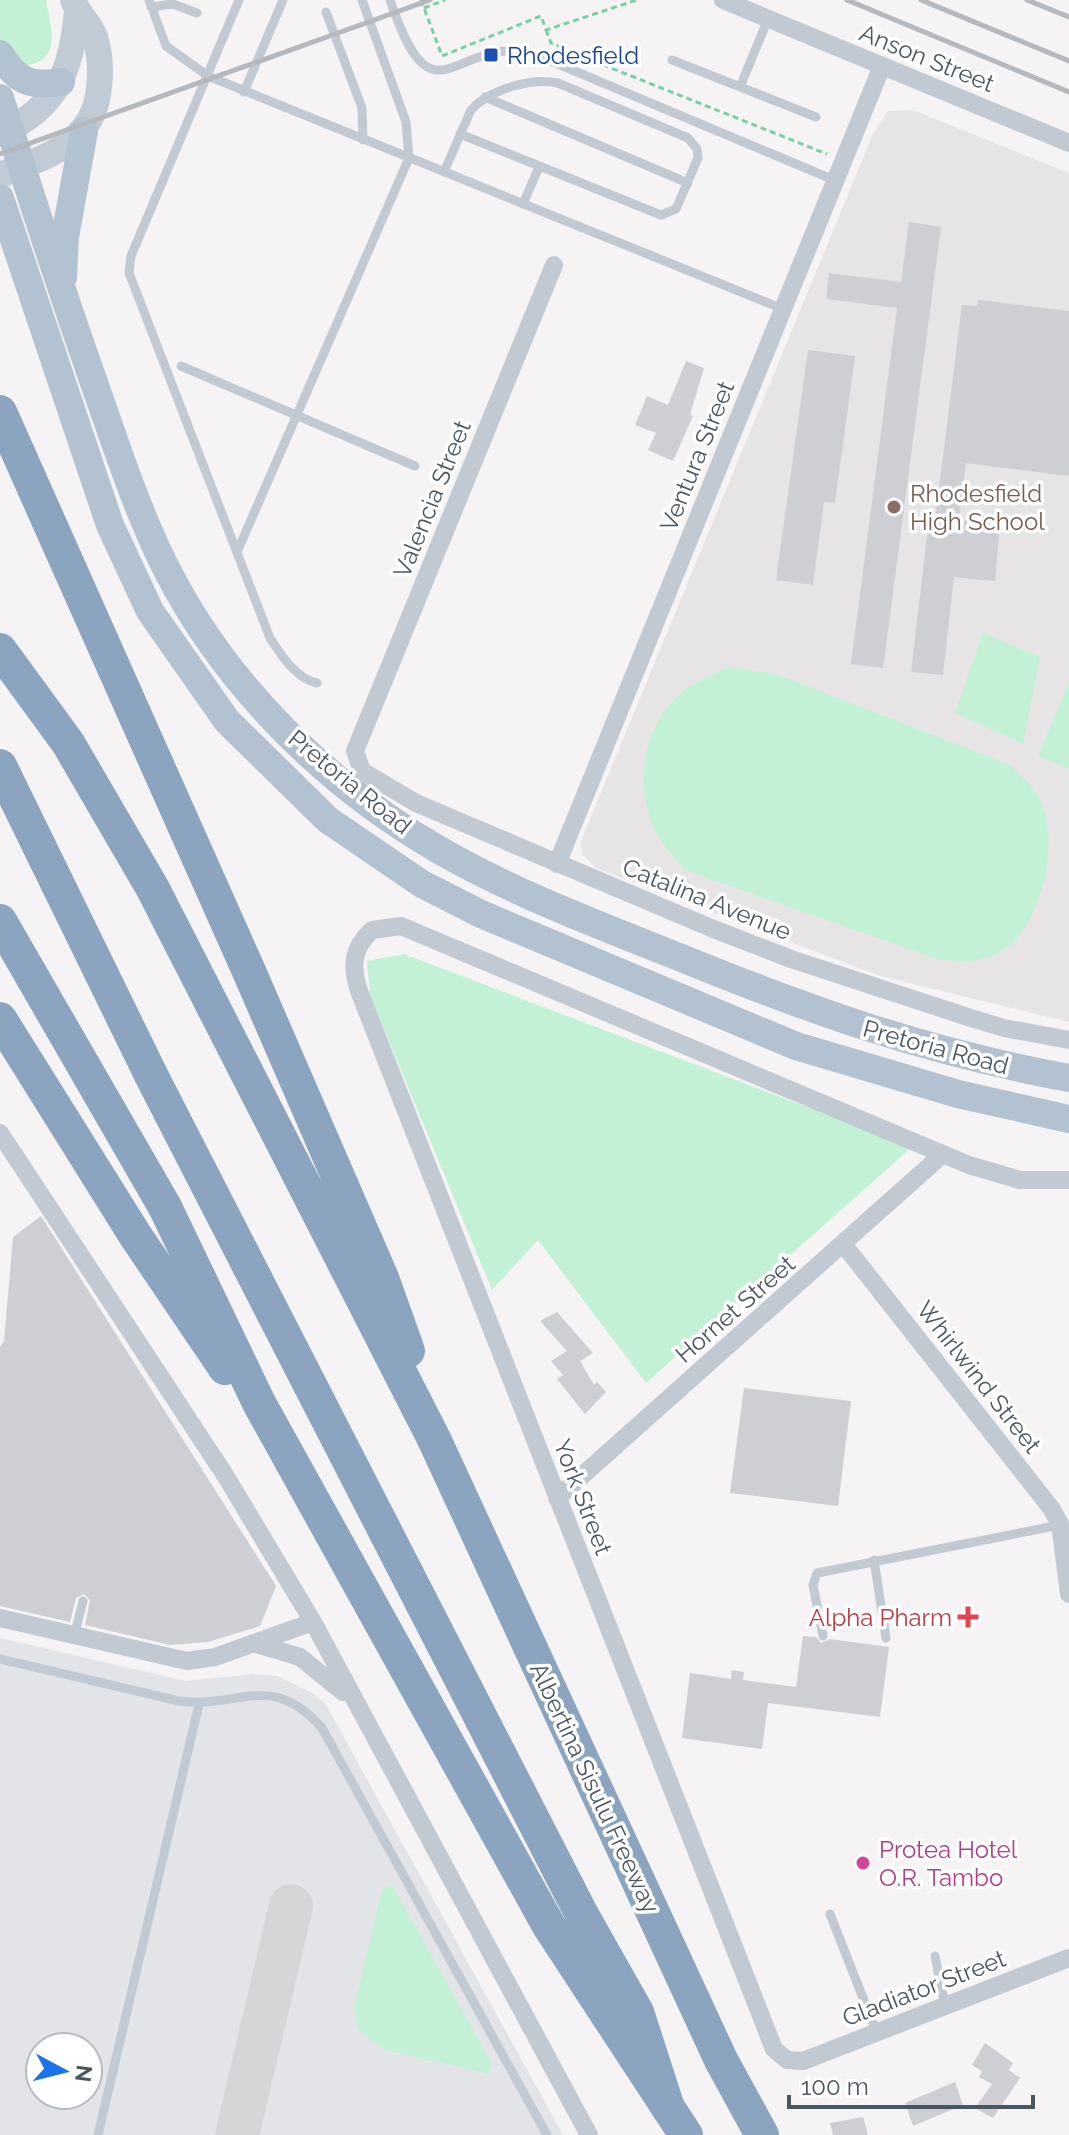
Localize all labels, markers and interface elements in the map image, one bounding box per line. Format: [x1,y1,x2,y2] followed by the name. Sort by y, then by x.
[855,18,999,98] street label: Anson Street
[507,41,639,70] place label: Rhodesfield
[482,46,500,64] marker: Rhodesfield
[654,377,740,535] street label: Ventura Street
[387,416,477,582] street label: Valencia Street
[910,479,1045,536] place label: Rhodesfield High School
[885,498,903,516] marker: Rhodesfield High School
[283,724,417,840] street label: Pretoria Road
[619,852,795,946] street label: Catalina Avenue
[860,1014,1012,1080] street label: Pretoria Road
[669,1249,801,1369] street label: Hornet Street
[911,1295,1047,1459] street label: Whirlwind Street
[548,1435,618,1559] street label: York Street
[809,1603,952,1632] place label: Alpha Pharm
[959,1608,977,1626] marker: Alpha Pharm
[524,1658,666,1918] street label: Albertina Sisulu Freeway
[879,1835,1018,1892] place label: Protea Hotel O.R. Tambo
[854,1854,872,1872] marker: Protea Hotel O.R. Tambo
[838,1944,1010,2032] street label: Gladiator Street
[24,2031,104,2111] north arrow
[789,2059,1033,2109] scale bar
[70,2064,98,2083] text: N
[801,2072,869,2101] text: 100 m

